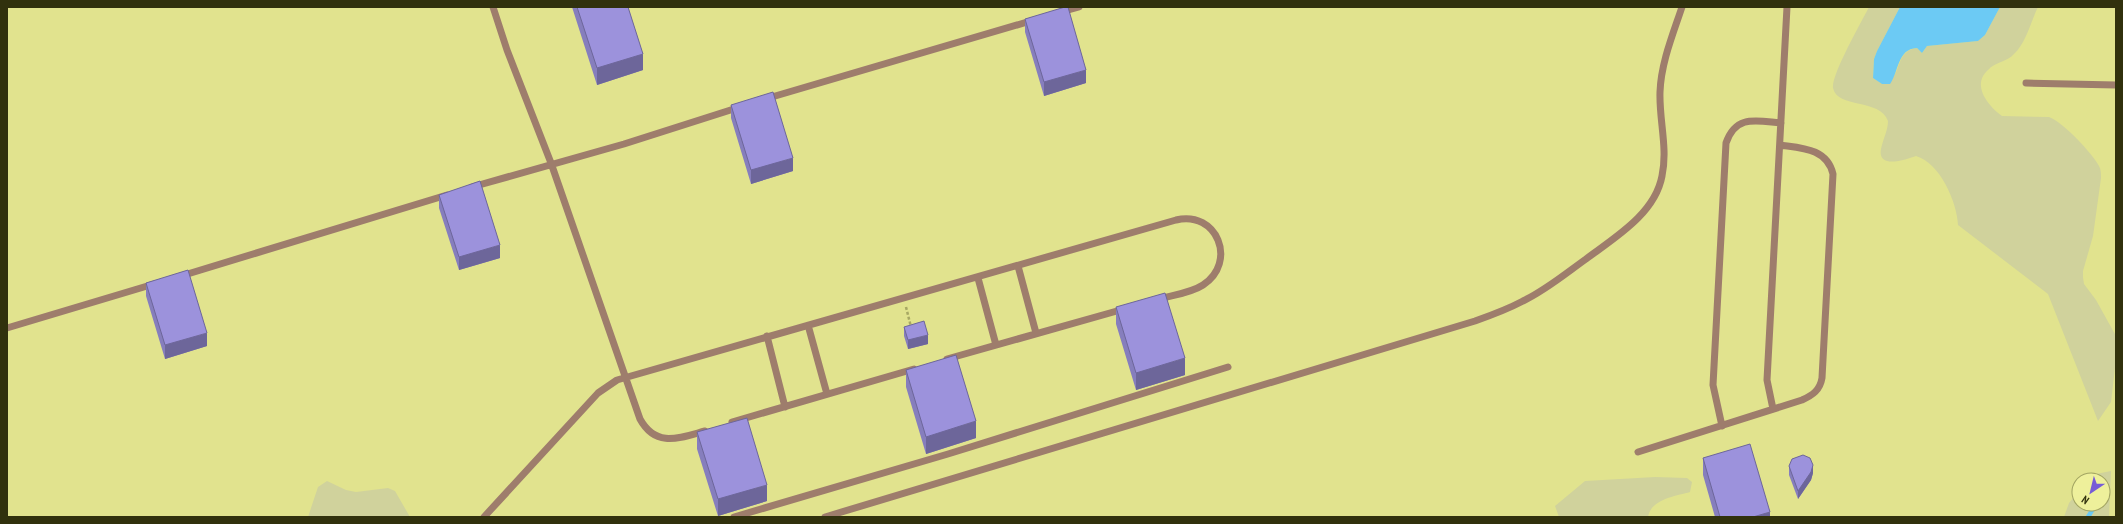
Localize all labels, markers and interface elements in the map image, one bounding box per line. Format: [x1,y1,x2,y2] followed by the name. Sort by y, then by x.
[2071,472,2111,512] north arrow
[2079,493,2092,508] text: N

